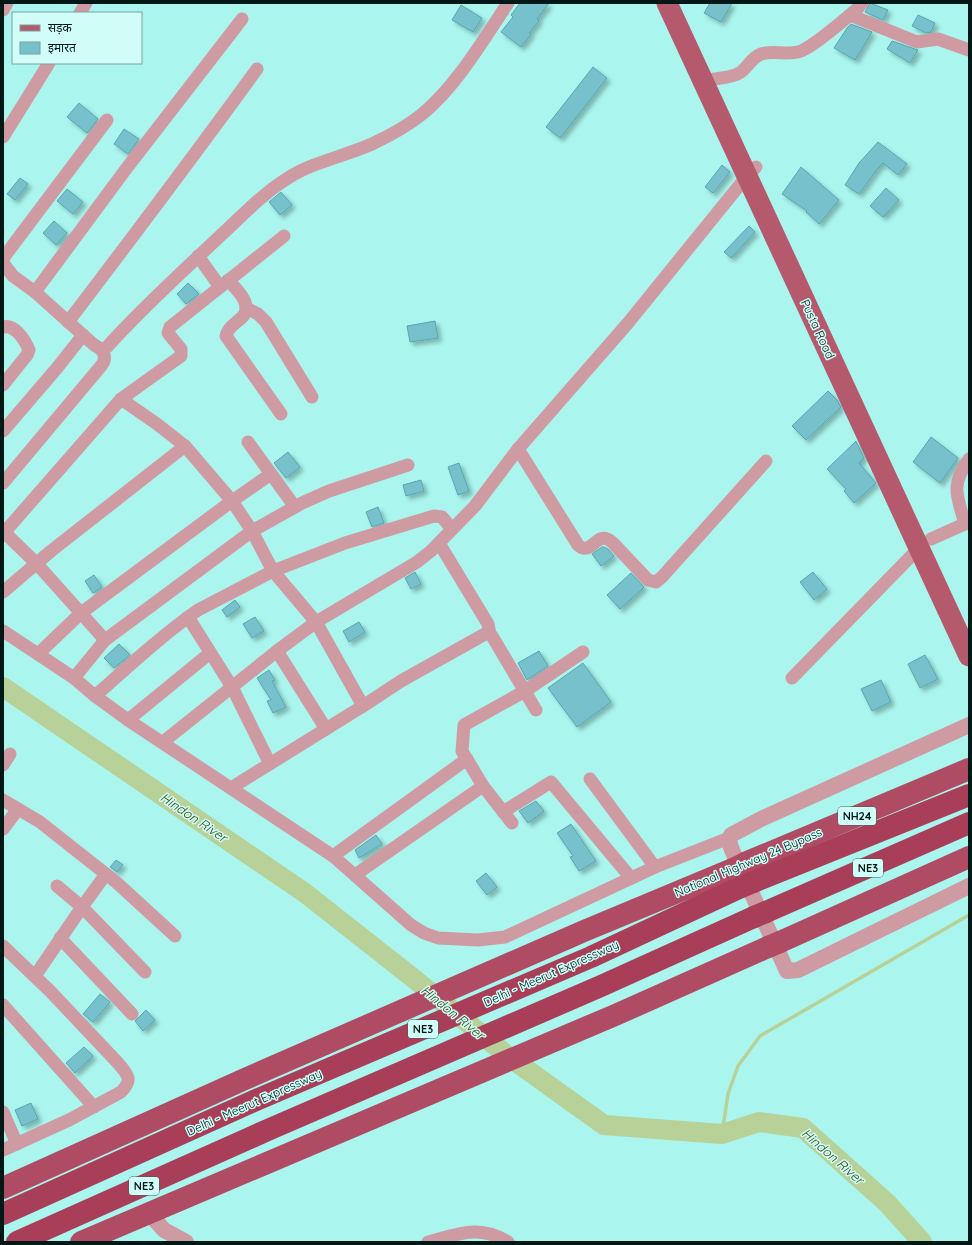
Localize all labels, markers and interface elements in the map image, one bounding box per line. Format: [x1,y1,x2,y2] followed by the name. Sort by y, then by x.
[12,12,142,64] legend
[48,20,73,35] text: सड़क
[48,40,77,55] text: इमारत
[798,297,838,361] street label: Pusta Road
[158,789,232,846] water label: Hindon River
[838,807,876,825] road number: NH24
[672,824,824,900] street label: National Highway 24 Bypass
[853,859,883,877] road number: NE3
[481,936,621,1010] street label: Delhi - Meerut Expressway
[418,982,490,1044] water label: Hindon River
[408,1020,438,1038] road number: NE3
[184,1065,324,1139] street label: Delhi - Meerut Expressway
[799,1125,869,1189] water label: Hindon River
[129,1177,159,1195] road number: NE3

